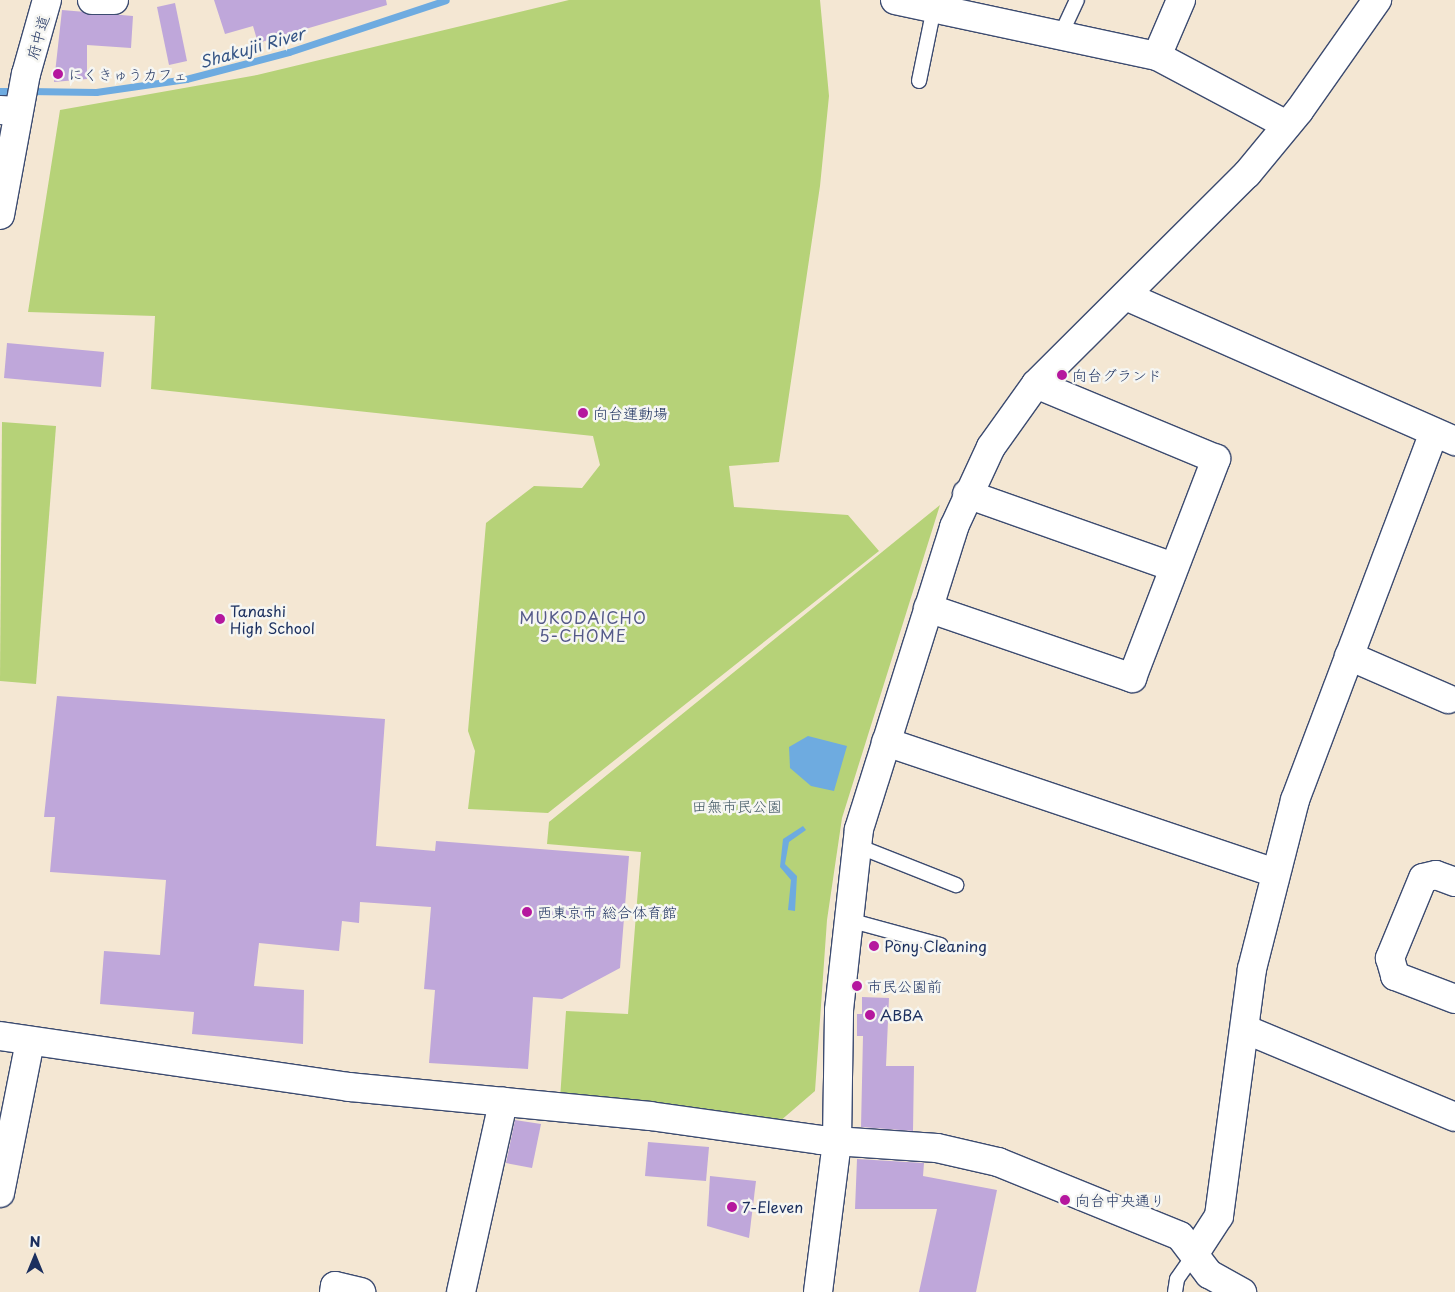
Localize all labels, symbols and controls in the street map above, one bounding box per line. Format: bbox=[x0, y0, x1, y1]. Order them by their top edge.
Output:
street label: 府中道 bbox=[22, 13, 52, 61]
water label: Shakujii River bbox=[198, 23, 306, 71]
place label: にくきゅうカフェ bbox=[68, 65, 188, 83]
marker: にくきゅうカフェ bbox=[52, 68, 64, 80]
place label: 向台グランド bbox=[1072, 366, 1162, 384]
marker: 向台グランド bbox=[1056, 369, 1068, 381]
place label: 向台運動場 bbox=[593, 404, 668, 422]
marker: 向台運動場 bbox=[577, 407, 589, 419]
place label: Tanashi High School bbox=[230, 601, 315, 636]
district label: MUKODAICHO 5-CHOME bbox=[518, 607, 648, 645]
marker: Tanashi High School bbox=[214, 613, 226, 625]
park label: 田無市民公園 bbox=[692, 797, 782, 815]
place label: 西東京市 総合体育館 bbox=[537, 903, 677, 921]
marker: 西東京市 総合体育館 bbox=[521, 906, 533, 918]
place label: Pony Cleaning bbox=[884, 937, 987, 955]
marker: Pony Cleaning bbox=[868, 940, 880, 952]
place label: 市民公園前 bbox=[867, 977, 942, 995]
marker: 市民公園前 bbox=[851, 980, 863, 992]
place label: ABBA bbox=[880, 1006, 924, 1024]
marker: ABBA bbox=[864, 1009, 876, 1021]
place label: 向台中央通り bbox=[1075, 1191, 1165, 1209]
marker: 向台中央通り bbox=[1059, 1194, 1071, 1206]
place label: 7-Eleven bbox=[742, 1198, 803, 1216]
marker: 7-Eleven bbox=[726, 1201, 738, 1213]
text: N bbox=[29, 1231, 41, 1252]
north arrow bbox=[10, 1232, 60, 1282]

